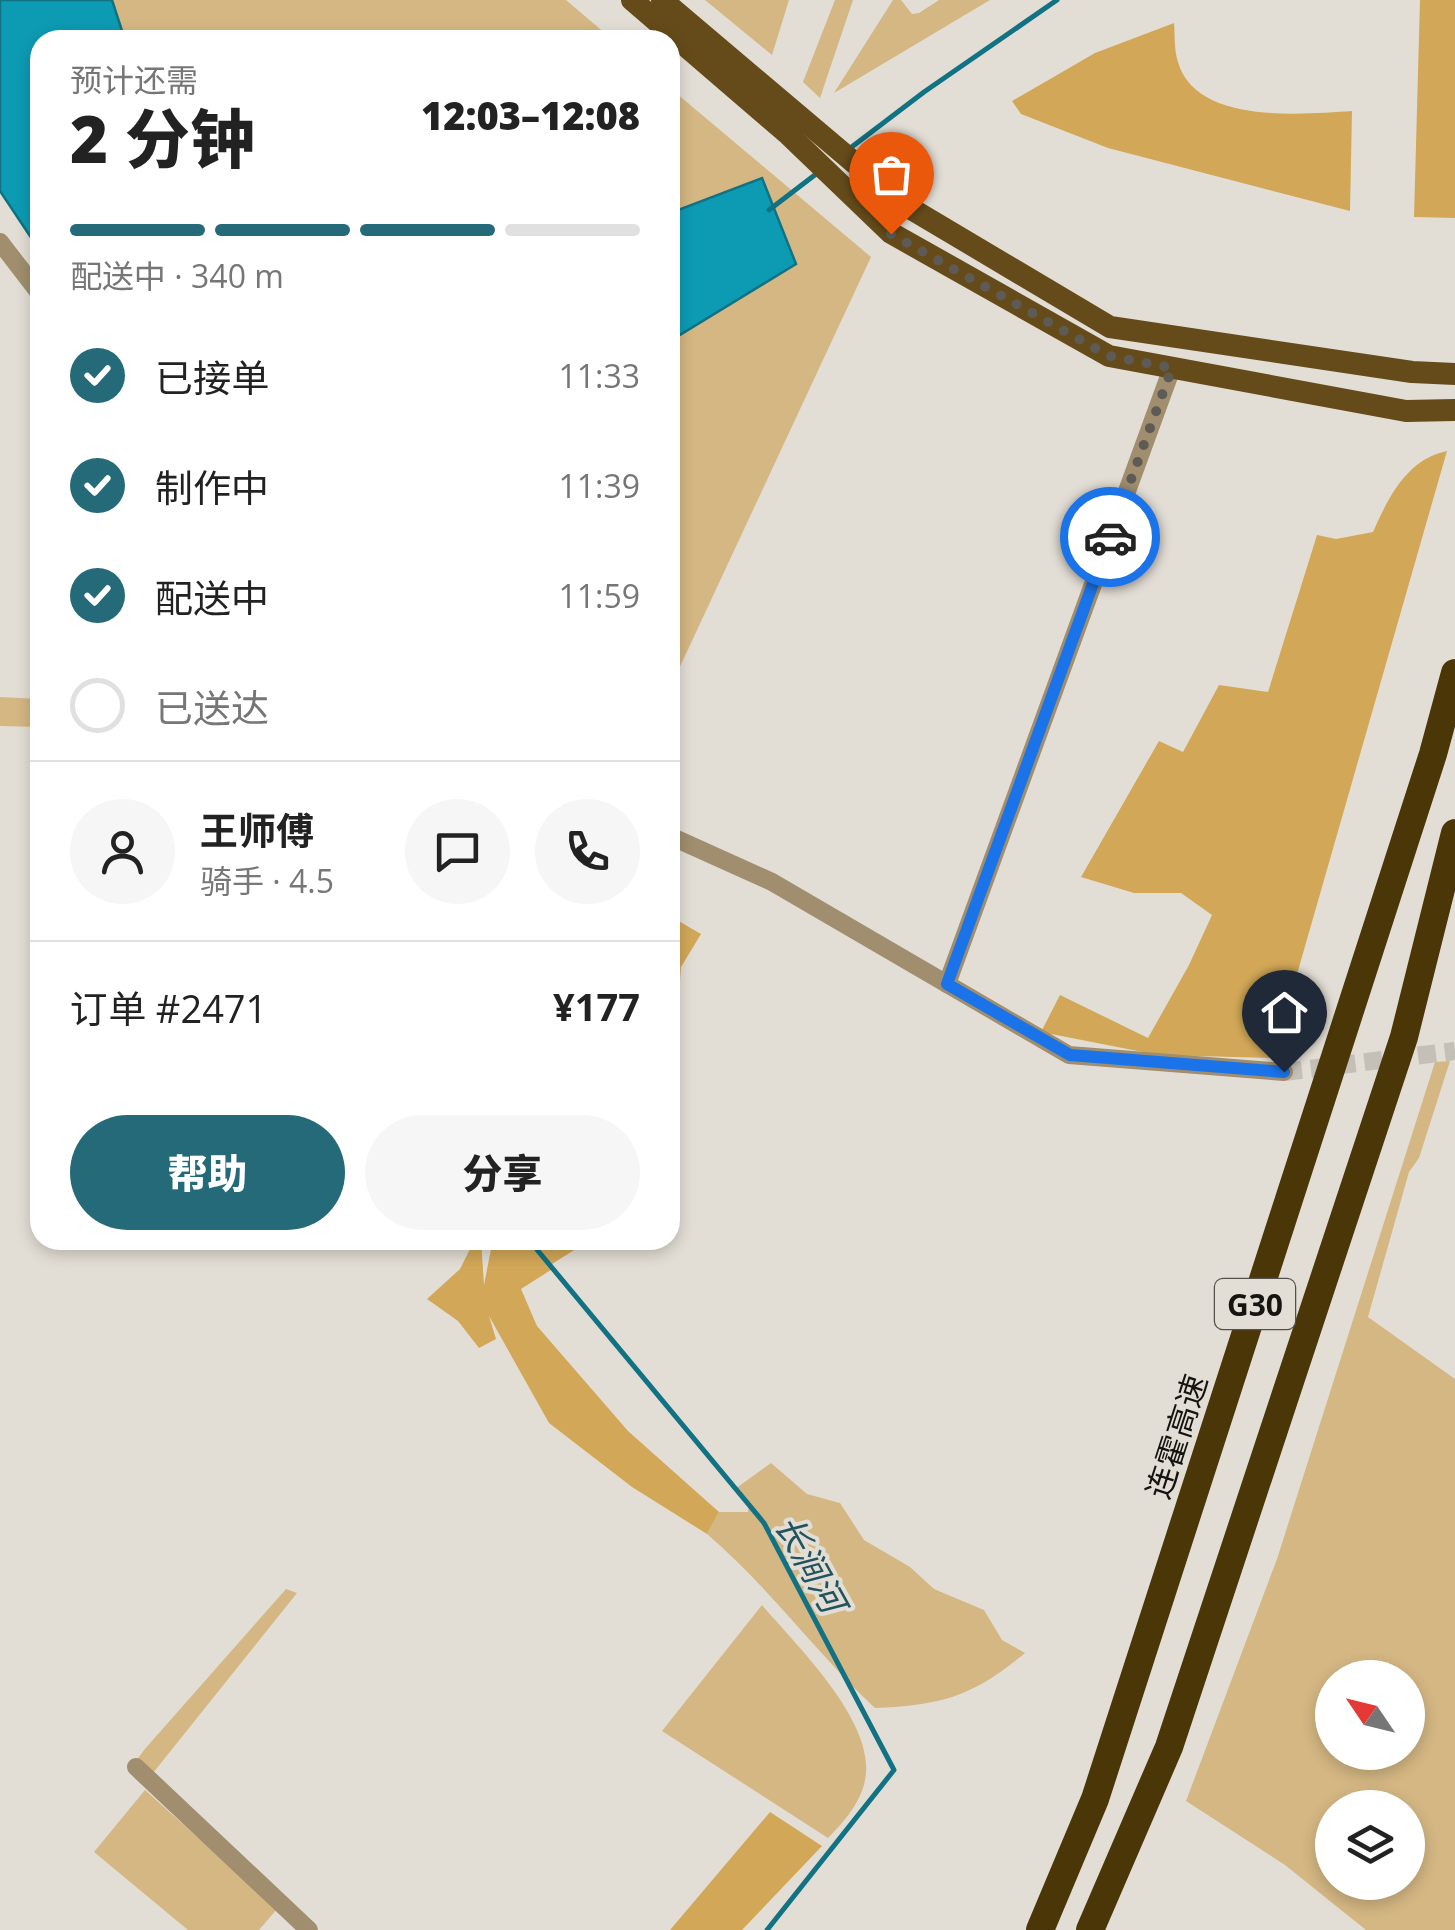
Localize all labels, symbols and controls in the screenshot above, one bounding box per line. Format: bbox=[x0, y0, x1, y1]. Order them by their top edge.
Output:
text: 预计还需 bbox=[70, 58, 198, 101]
text: 12:03–12:08 bbox=[421, 89, 640, 141]
text: 2 分钟 bbox=[70, 94, 255, 182]
pin bbox=[849, 132, 934, 235]
icon: bag bbox=[864, 147, 919, 202]
text: 配送中 · 340 m bbox=[70, 254, 284, 297]
icon: check bbox=[70, 348, 125, 403]
text: 已接单 bbox=[155, 351, 269, 403]
text: 11:33 bbox=[558, 354, 640, 397]
icon: check bbox=[70, 458, 125, 513]
text: 制作中 bbox=[155, 461, 269, 513]
text: 11:39 bbox=[558, 464, 640, 507]
courier bbox=[1060, 487, 1160, 587]
icon: car bbox=[1083, 510, 1138, 565]
icon: check bbox=[70, 568, 125, 623]
text: 配送中 bbox=[155, 571, 269, 623]
text: 11:59 bbox=[558, 574, 640, 617]
text: 已送达 bbox=[155, 681, 269, 733]
button: person bbox=[70, 799, 175, 904]
button: chat bbox=[405, 799, 510, 904]
button: phone bbox=[535, 799, 640, 904]
text: 王师傅 bbox=[200, 804, 314, 856]
text: 骑手 · 4.5 bbox=[200, 859, 334, 902]
pin bbox=[1242, 970, 1327, 1073]
text: ¥177 bbox=[553, 980, 640, 1032]
text: 订单 #2471 bbox=[70, 982, 267, 1034]
icon: home bbox=[1257, 985, 1312, 1040]
button: 帮助 bbox=[70, 1115, 345, 1230]
button: 分享 bbox=[365, 1115, 640, 1230]
road number: G30 bbox=[1215, 1279, 1295, 1329]
street label: 连霍高速 bbox=[1136, 1368, 1216, 1504]
water label: 长涧河 bbox=[765, 1506, 860, 1626]
north arrow bbox=[1315, 1660, 1425, 1770]
map controls bbox=[1315, 1660, 1425, 1900]
button: layers bbox=[1315, 1790, 1425, 1900]

